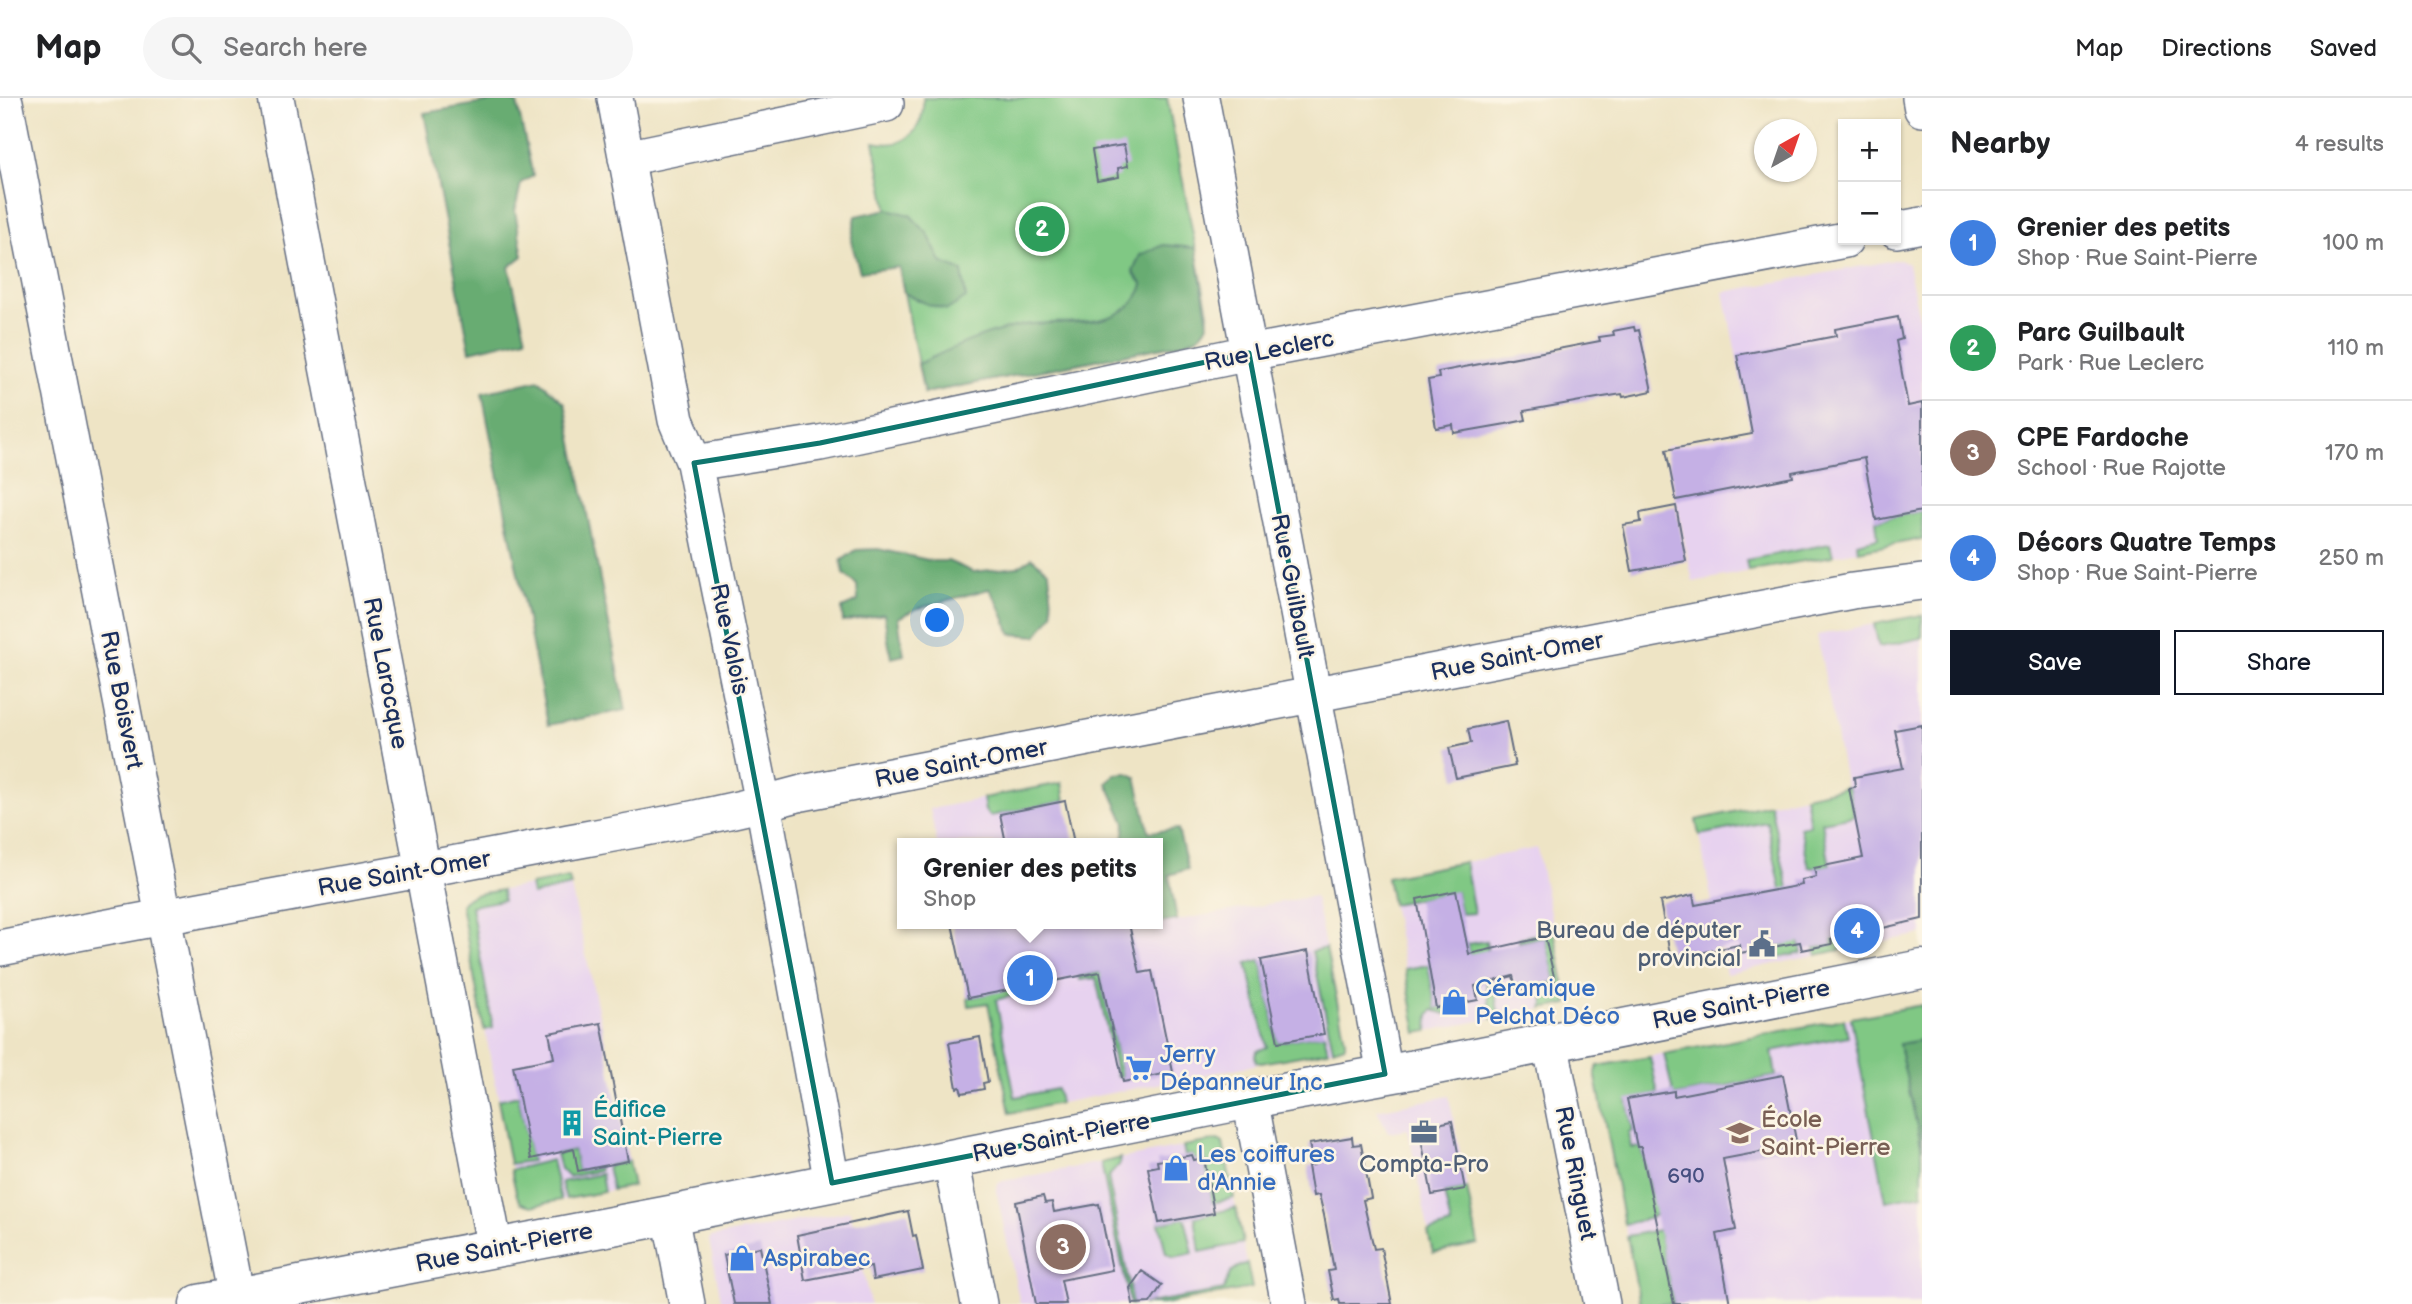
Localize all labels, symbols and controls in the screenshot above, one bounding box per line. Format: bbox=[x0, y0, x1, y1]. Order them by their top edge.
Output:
search box bbox=[143, 17, 633, 80]
text: Map bbox=[35, 28, 101, 68]
icon: search bbox=[167, 29, 205, 67]
text: Search here bbox=[223, 33, 367, 64]
text: Map bbox=[2075, 34, 2123, 63]
text: Directions bbox=[2161, 34, 2272, 63]
text: Saved bbox=[2310, 34, 2377, 63]
north arrow bbox=[1754, 119, 1817, 182]
map controls bbox=[1838, 119, 1901, 245]
button: + bbox=[1838, 119, 1901, 182]
text: Nearby bbox=[1950, 126, 2050, 162]
text: 4 results bbox=[2295, 130, 2384, 158]
button: − bbox=[1838, 182, 1901, 245]
pin: 2 bbox=[1019, 203, 1065, 255]
text: Grenier des petits bbox=[2017, 213, 2230, 244]
text: 1 bbox=[1968, 229, 1978, 257]
text: 100 m bbox=[2323, 229, 2384, 257]
text: Shop · Rue Saint-Pierre bbox=[2017, 244, 2258, 272]
text: Parc Guilbault bbox=[2017, 318, 2185, 349]
street label: Rue Leclerc bbox=[1202, 324, 1336, 377]
text: 2 bbox=[1966, 334, 1980, 362]
text: 110 m bbox=[2327, 334, 2384, 362]
text: Park · Rue Leclerc bbox=[2017, 349, 2204, 377]
text: CPE Fardoche bbox=[2017, 423, 2189, 454]
text: 3 bbox=[1966, 439, 1980, 467]
text: 170 m bbox=[2325, 439, 2384, 467]
text: School · Rue Rajotte bbox=[2017, 454, 2226, 482]
street label: Rue Guilbault bbox=[1264, 511, 1321, 661]
text: Décors Quatre Temps bbox=[2017, 528, 2276, 559]
text: 4 bbox=[1966, 544, 1980, 572]
text: 250 m bbox=[2318, 544, 2384, 572]
text: Shop · Rue Saint-Pierre bbox=[2017, 559, 2258, 587]
street label: Rue Valois bbox=[704, 581, 755, 698]
street label: Rue Larocque bbox=[357, 595, 414, 751]
your location bbox=[920, 603, 954, 637]
street label: Rue Saint-Omer bbox=[1428, 625, 1606, 687]
street label: Rue Boisvert bbox=[94, 628, 149, 772]
button: Save bbox=[1950, 630, 2160, 695]
button: Share bbox=[2174, 630, 2384, 695]
street label: Rue Saint-Omer bbox=[872, 732, 1050, 794]
popup bbox=[897, 838, 1163, 929]
street label: Rue Saint-Omer bbox=[315, 844, 493, 903]
text: Grenier des petits bbox=[923, 854, 1137, 885]
text: Shop bbox=[923, 885, 976, 913]
pin: 4 bbox=[1834, 905, 1880, 957]
place label: Bureau de députer provincial bbox=[1536, 916, 1741, 973]
public building icon: Bureau de députer provincial bbox=[1747, 929, 1777, 959]
pin: 1 bbox=[1007, 952, 1053, 1004]
street label: Rue Saint-Pierre bbox=[1650, 973, 1832, 1036]
place label: Céramique Pelchat Déco bbox=[1475, 974, 1620, 1031]
shop icon: Céramique Pelchat Déco bbox=[1439, 987, 1469, 1017]
place label: Jerry Dépanneur Inc bbox=[1160, 1040, 1323, 1097]
supermarket icon: Jerry Dépanneur Inc bbox=[1124, 1053, 1154, 1083]
place label: Édifice Saint-Pierre bbox=[593, 1094, 722, 1152]
street label: Rue Ringuet bbox=[1548, 1103, 1603, 1243]
place label: École Saint-Pierre bbox=[1761, 1104, 1890, 1162]
street label: Rue Saint-Pierre bbox=[970, 1106, 1152, 1169]
building icon: Édifice Saint-Pierre bbox=[557, 1108, 587, 1138]
office icon: Compta-Pro bbox=[1409, 1117, 1439, 1147]
school or university icon: École Saint-Pierre bbox=[1725, 1118, 1755, 1148]
place label: Les coiffures d'Annie bbox=[1197, 1140, 1335, 1197]
place label: Compta-Pro bbox=[1359, 1150, 1489, 1179]
shop icon: Les coiffures d'Annie bbox=[1161, 1153, 1191, 1183]
house number: 690 bbox=[1667, 1164, 1705, 1189]
street label: Rue Saint-Pierre bbox=[413, 1216, 595, 1279]
pin: 3 bbox=[1040, 1221, 1086, 1273]
shop icon: Aspirabec bbox=[727, 1243, 757, 1273]
place label: Aspirabec bbox=[763, 1244, 870, 1273]

